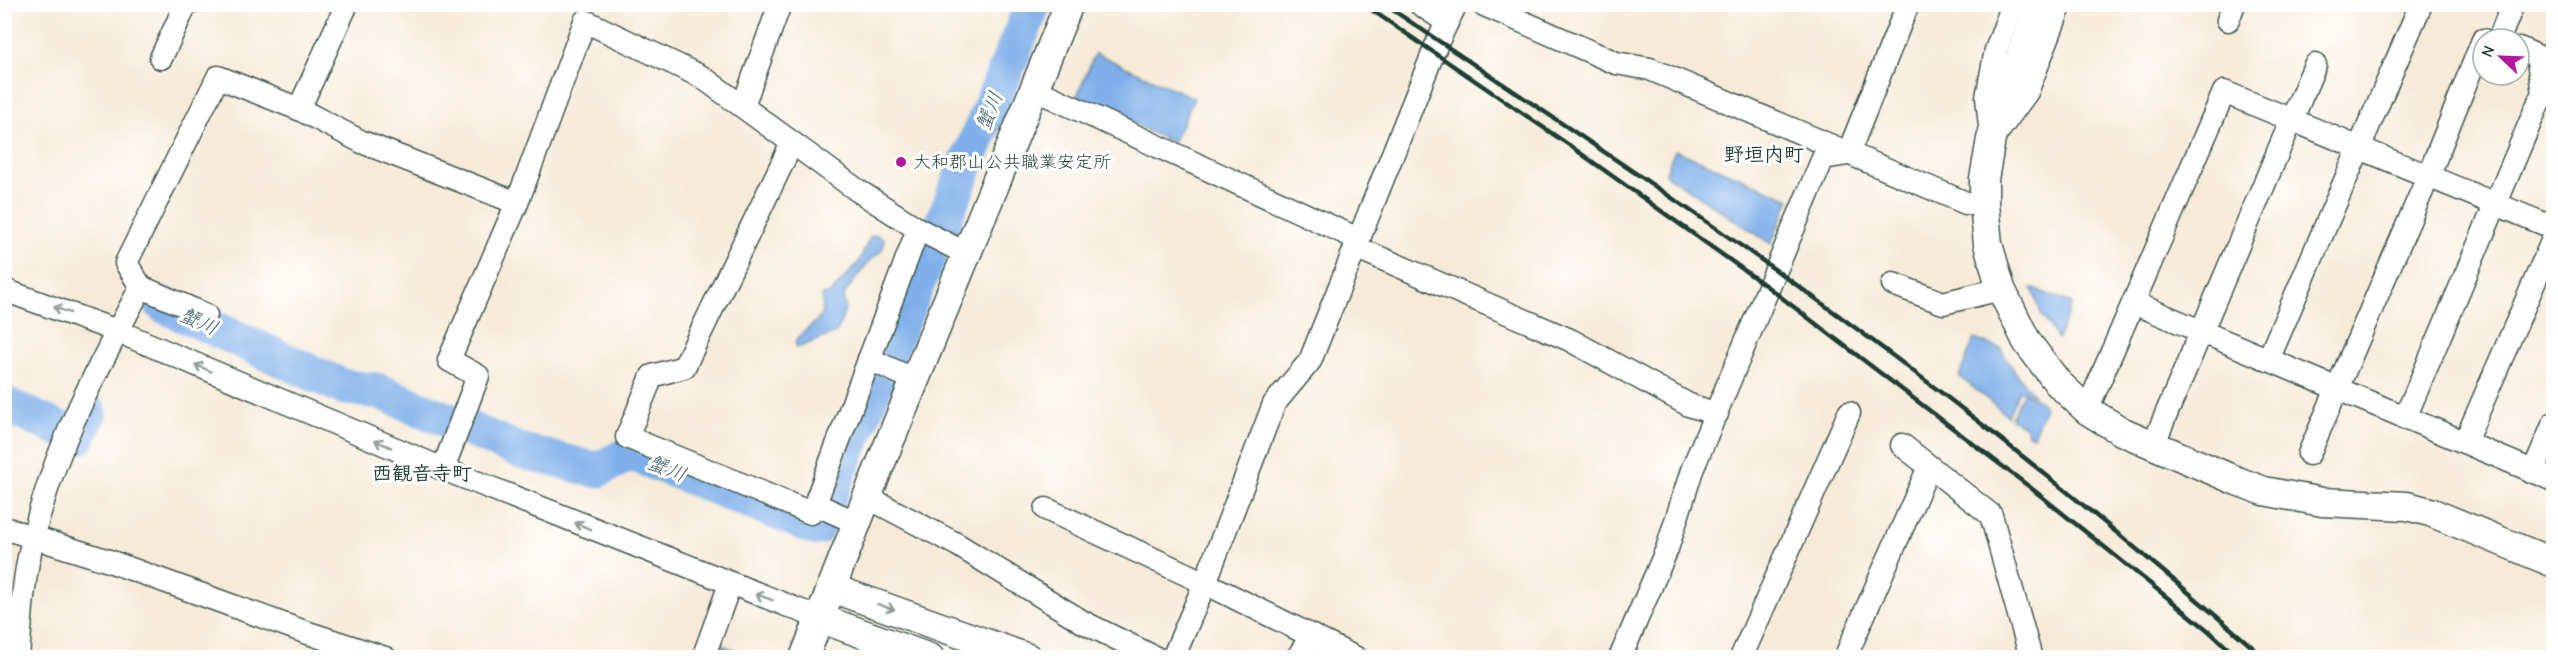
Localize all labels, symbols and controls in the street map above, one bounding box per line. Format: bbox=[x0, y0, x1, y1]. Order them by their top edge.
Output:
north arrow bbox=[2471, 27, 2531, 87]
text: N bbox=[2478, 43, 2498, 60]
water label: 蟹川 bbox=[971, 88, 1008, 134]
district label: 野垣内町 bbox=[1724, 143, 1804, 166]
place label: 大和郡山公共職業安定所 bbox=[913, 152, 1111, 173]
marker: 大和郡山公共職業安定所 bbox=[894, 155, 908, 169]
water label: 蟹川 bbox=[176, 303, 222, 340]
one-way arrow bbox=[54, 304, 72, 315]
one-way arrow bbox=[195, 362, 213, 373]
one-way arrow bbox=[374, 438, 392, 449]
water label: 蟹川 bbox=[644, 450, 690, 487]
district label: 西観音寺町 bbox=[372, 462, 472, 485]
one-way arrow bbox=[574, 519, 593, 530]
one-way arrow bbox=[755, 591, 774, 602]
one-way arrow bbox=[876, 603, 895, 614]

